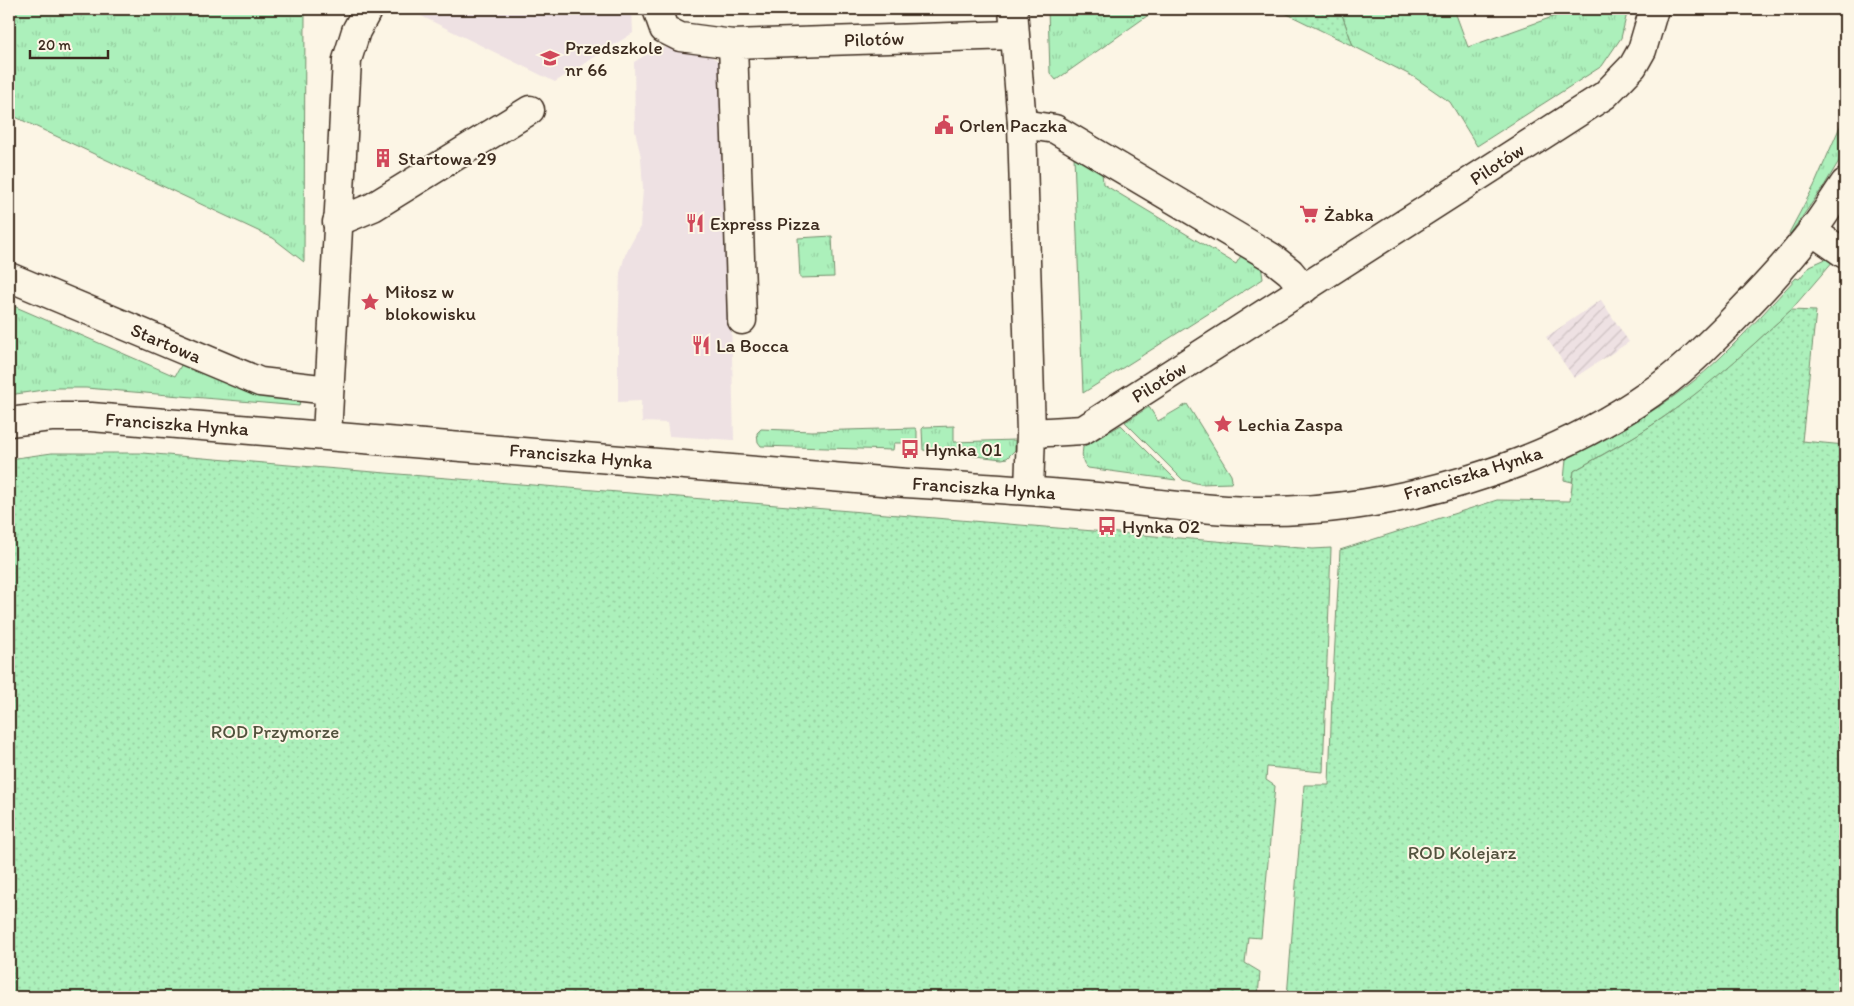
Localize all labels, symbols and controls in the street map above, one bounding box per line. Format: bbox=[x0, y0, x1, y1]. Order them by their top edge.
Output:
street label: Pilotów bbox=[843, 26, 905, 52]
scale bar bbox=[30, 28, 108, 60]
text: 20 m bbox=[38, 36, 72, 54]
place label: Przedszkole nr 66 bbox=[565, 36, 663, 81]
school or university icon: Przedszkole nr 66 bbox=[539, 47, 561, 69]
public building icon: Orlen Paczka bbox=[933, 114, 955, 136]
place label: Orlen Paczka bbox=[959, 114, 1067, 137]
street label: Pilotów bbox=[1465, 138, 1529, 190]
building icon: Startowa 29 bbox=[372, 147, 394, 169]
place label: Startowa 29 bbox=[398, 147, 497, 170]
supermarket icon: Żabka bbox=[1298, 203, 1320, 225]
place label: Żabka bbox=[1324, 203, 1374, 226]
restaurant icon: Express Pizza bbox=[684, 212, 706, 234]
place label: Express Pizza bbox=[710, 212, 820, 235]
place label: Miłosz w blokowisku bbox=[385, 280, 477, 325]
place icon: Miłosz w blokowisku bbox=[359, 291, 381, 313]
street label: Startowa bbox=[127, 318, 205, 368]
restaurant icon: La Bocca bbox=[690, 334, 712, 356]
place label: La Bocca bbox=[716, 334, 789, 357]
street label: Pilotów bbox=[1127, 356, 1191, 408]
street label: Franciszka Hynka bbox=[104, 408, 250, 440]
place icon: Lechia Zaspa bbox=[1212, 413, 1234, 435]
place label: Lechia Zaspa bbox=[1238, 413, 1343, 436]
street label: Franciszka Hynka bbox=[508, 438, 654, 474]
bus stop icon: Hynka 01 bbox=[899, 438, 921, 460]
place label: Hynka 01 bbox=[925, 438, 1002, 461]
street label: Franciszka Hynka bbox=[1401, 441, 1545, 505]
street label: Franciszka Hynka bbox=[911, 472, 1057, 504]
bus stop icon: Hynka 02 bbox=[1096, 515, 1118, 537]
place label: Hynka 02 bbox=[1122, 515, 1200, 538]
park label: ROD Przymorze bbox=[211, 720, 339, 743]
park label: ROD Kolejarz bbox=[1408, 841, 1517, 864]

